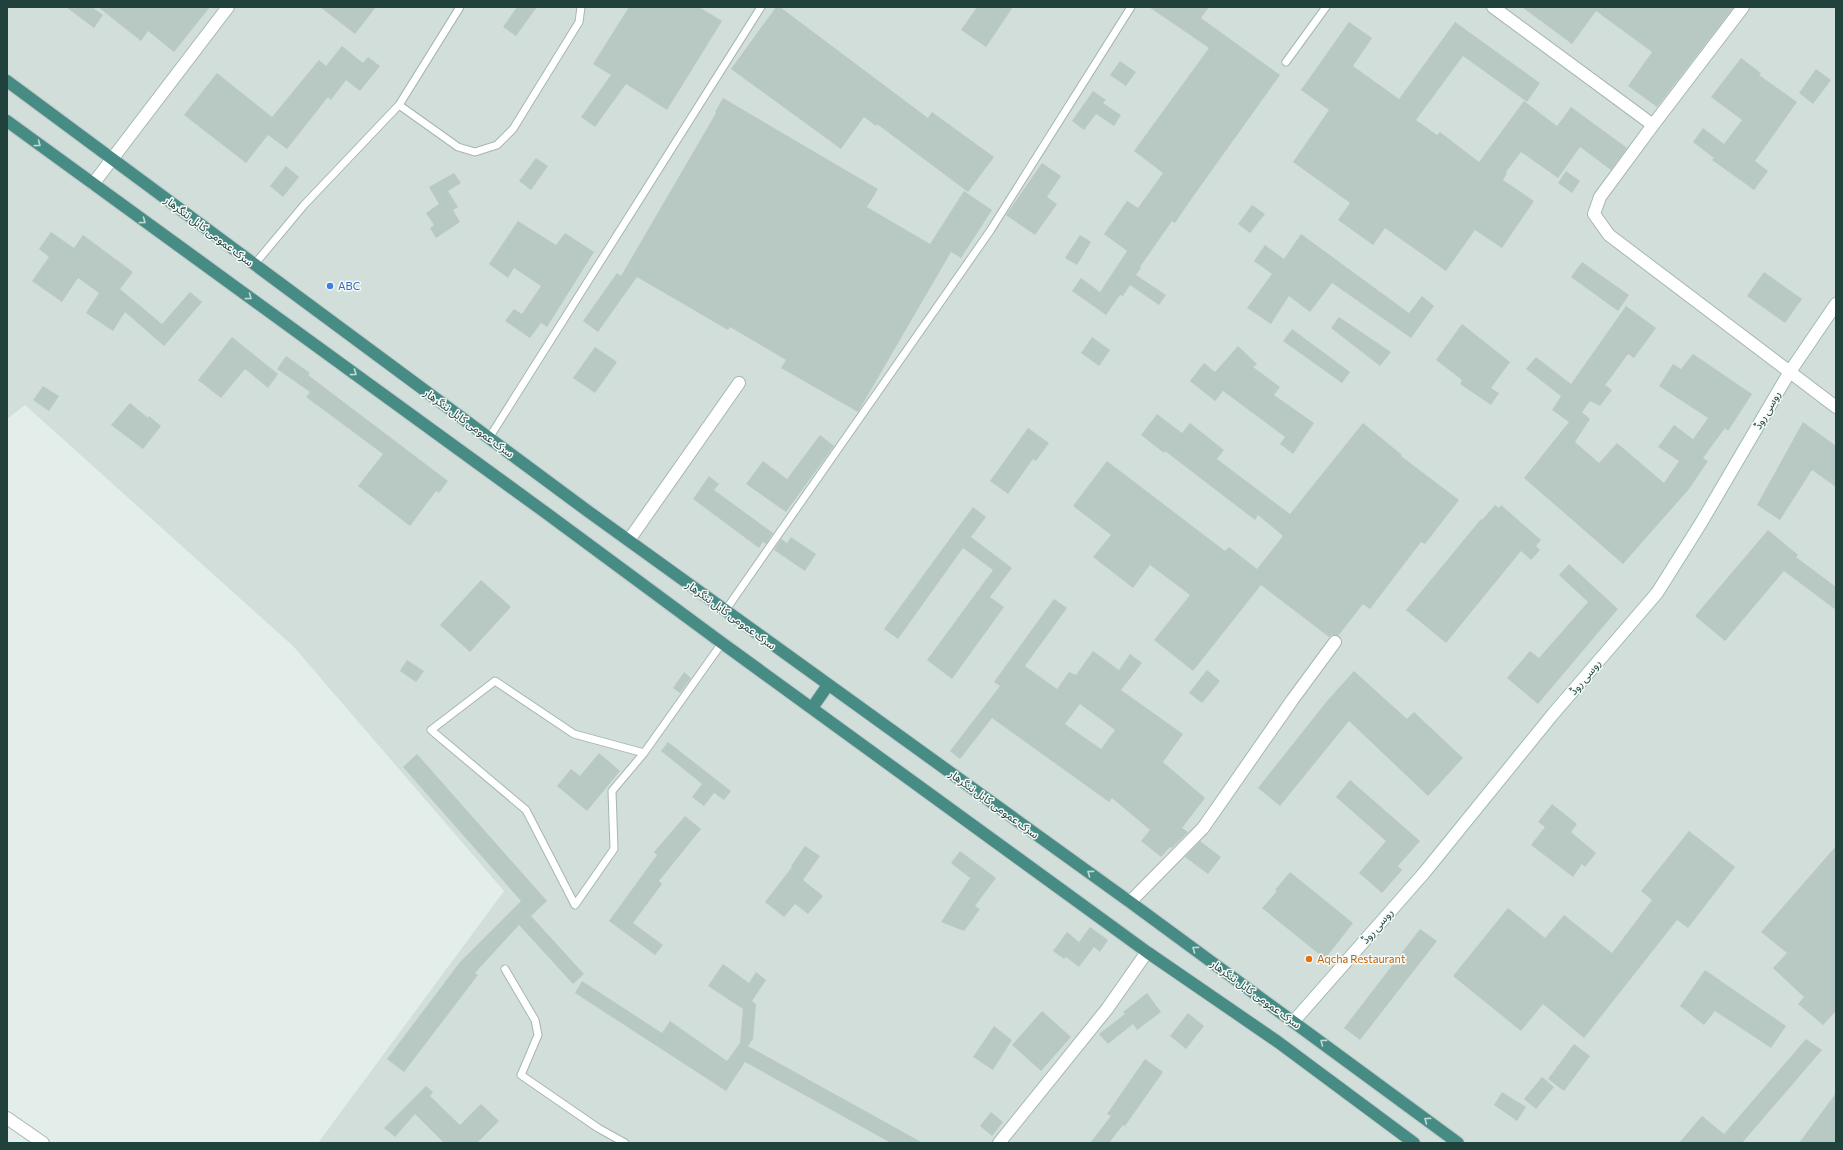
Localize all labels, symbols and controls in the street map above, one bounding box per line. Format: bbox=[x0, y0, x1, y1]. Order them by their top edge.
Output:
one-way arrow bbox=[34, 140, 41, 147]
street label: سرک عمومی کابل ننگرهار bbox=[161, 192, 257, 269]
one-way arrow bbox=[139, 216, 146, 223]
place label: ABC bbox=[338, 279, 360, 292]
marker: ABC bbox=[325, 281, 335, 291]
one-way arrow bbox=[244, 292, 251, 299]
one-way arrow bbox=[350, 368, 357, 376]
street label: سرک عمومی کابل ننگرهار bbox=[420, 385, 517, 461]
street label: روسی روڈ bbox=[1750, 388, 1784, 432]
street label: سرک عمومی کابل ننگرهار bbox=[682, 577, 779, 653]
street label: روسی روڈ bbox=[1566, 656, 1604, 698]
street label: سرک عمومی کابل ننگرهار bbox=[945, 766, 1042, 842]
one-way arrow bbox=[1087, 871, 1094, 878]
street label: روسی روڈ bbox=[1358, 906, 1396, 946]
one-way arrow bbox=[1192, 946, 1199, 954]
place label: Aqcha Restaurant bbox=[1317, 952, 1406, 965]
marker: Aqcha Restaurant bbox=[1304, 954, 1314, 964]
street label: سرک عمومی کابل ننگرهار bbox=[1207, 956, 1304, 1032]
one-way arrow bbox=[1320, 1040, 1327, 1047]
one-way arrow bbox=[1424, 1117, 1431, 1125]

